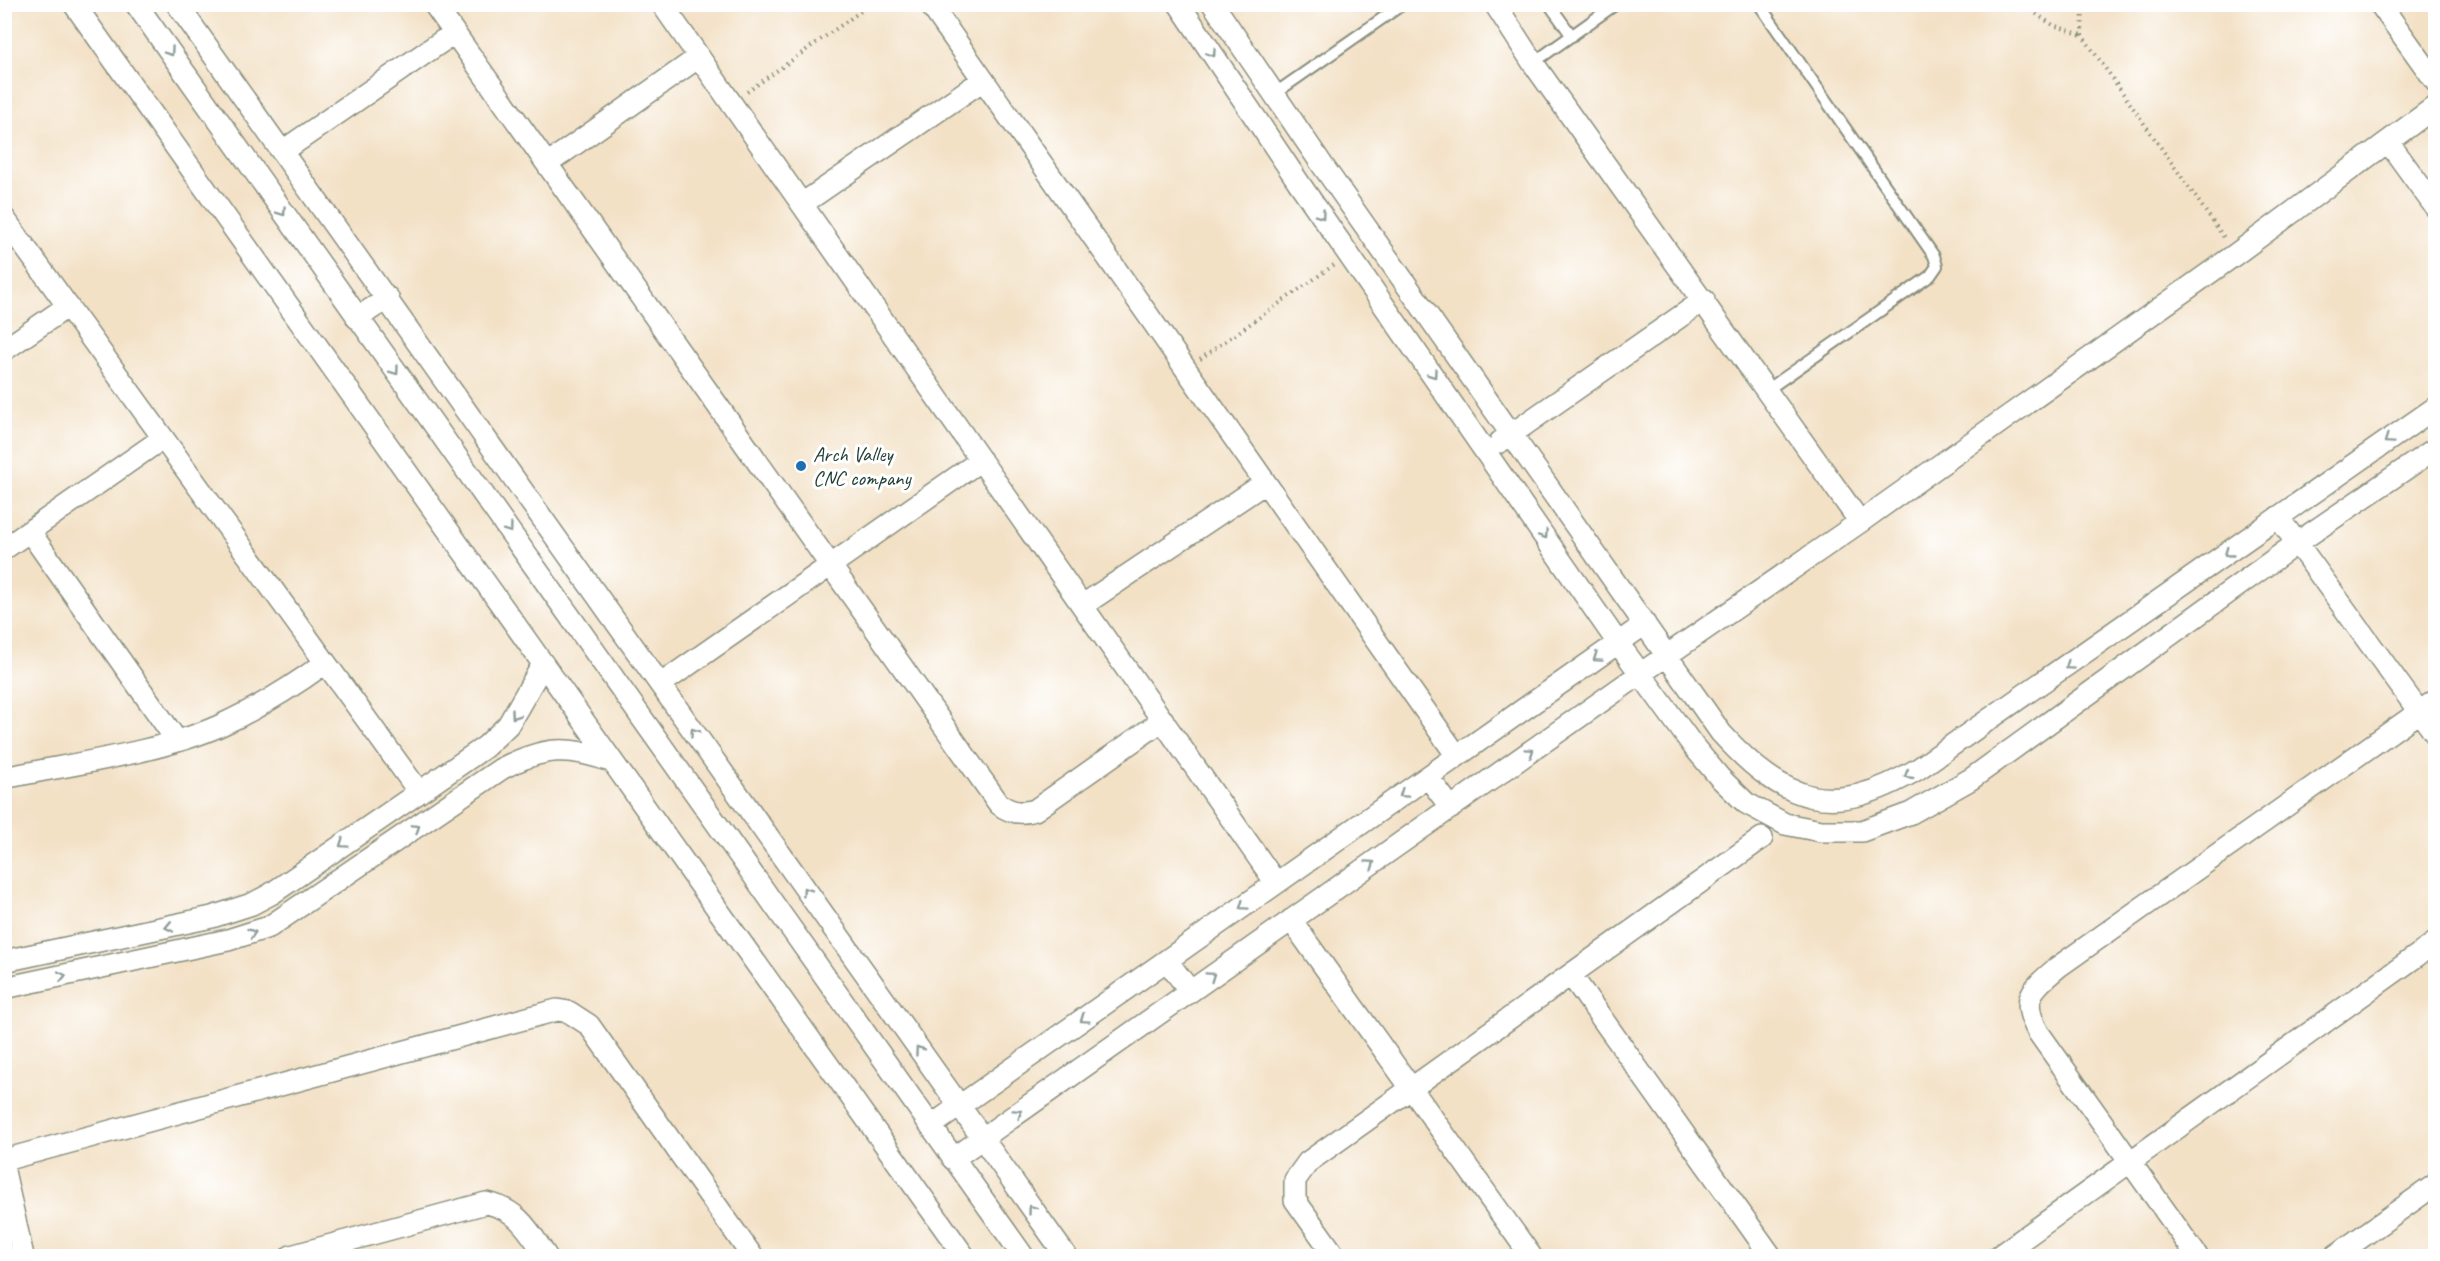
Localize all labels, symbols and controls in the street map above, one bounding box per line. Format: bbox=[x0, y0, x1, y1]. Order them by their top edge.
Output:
one-way arrow bbox=[163, 46, 174, 57]
one-way arrow bbox=[1205, 46, 1216, 57]
one-way arrow bbox=[275, 205, 286, 216]
one-way arrow bbox=[1314, 208, 1325, 219]
one-way arrow bbox=[388, 365, 399, 376]
one-way arrow bbox=[1426, 368, 1437, 379]
one-way arrow bbox=[2383, 433, 2394, 444]
place label: Arch Valley CNC company bbox=[813, 441, 913, 491]
marker: Arch Valley CNC company bbox=[794, 459, 808, 473]
one-way arrow bbox=[502, 523, 513, 534]
one-way arrow bbox=[1537, 528, 1548, 539]
one-way arrow bbox=[2224, 545, 2235, 556]
one-way arrow bbox=[1592, 651, 1603, 662]
one-way arrow bbox=[2065, 658, 2076, 669]
one-way arrow bbox=[511, 708, 522, 719]
one-way arrow bbox=[690, 727, 701, 738]
one-way arrow bbox=[1524, 748, 1535, 759]
one-way arrow bbox=[1904, 768, 1914, 779]
one-way arrow bbox=[1399, 787, 1410, 798]
one-way arrow bbox=[409, 824, 420, 835]
one-way arrow bbox=[338, 837, 349, 848]
one-way arrow bbox=[1364, 860, 1375, 871]
one-way arrow bbox=[803, 887, 814, 898]
one-way arrow bbox=[1239, 899, 1250, 910]
one-way arrow bbox=[164, 919, 174, 932]
one-way arrow bbox=[246, 927, 257, 940]
one-way arrow bbox=[56, 970, 66, 983]
one-way arrow bbox=[1205, 972, 1216, 983]
one-way arrow bbox=[1080, 1011, 1091, 1022]
one-way arrow bbox=[915, 1046, 926, 1057]
one-way arrow bbox=[1011, 1109, 1022, 1120]
one-way arrow bbox=[1028, 1204, 1039, 1215]

